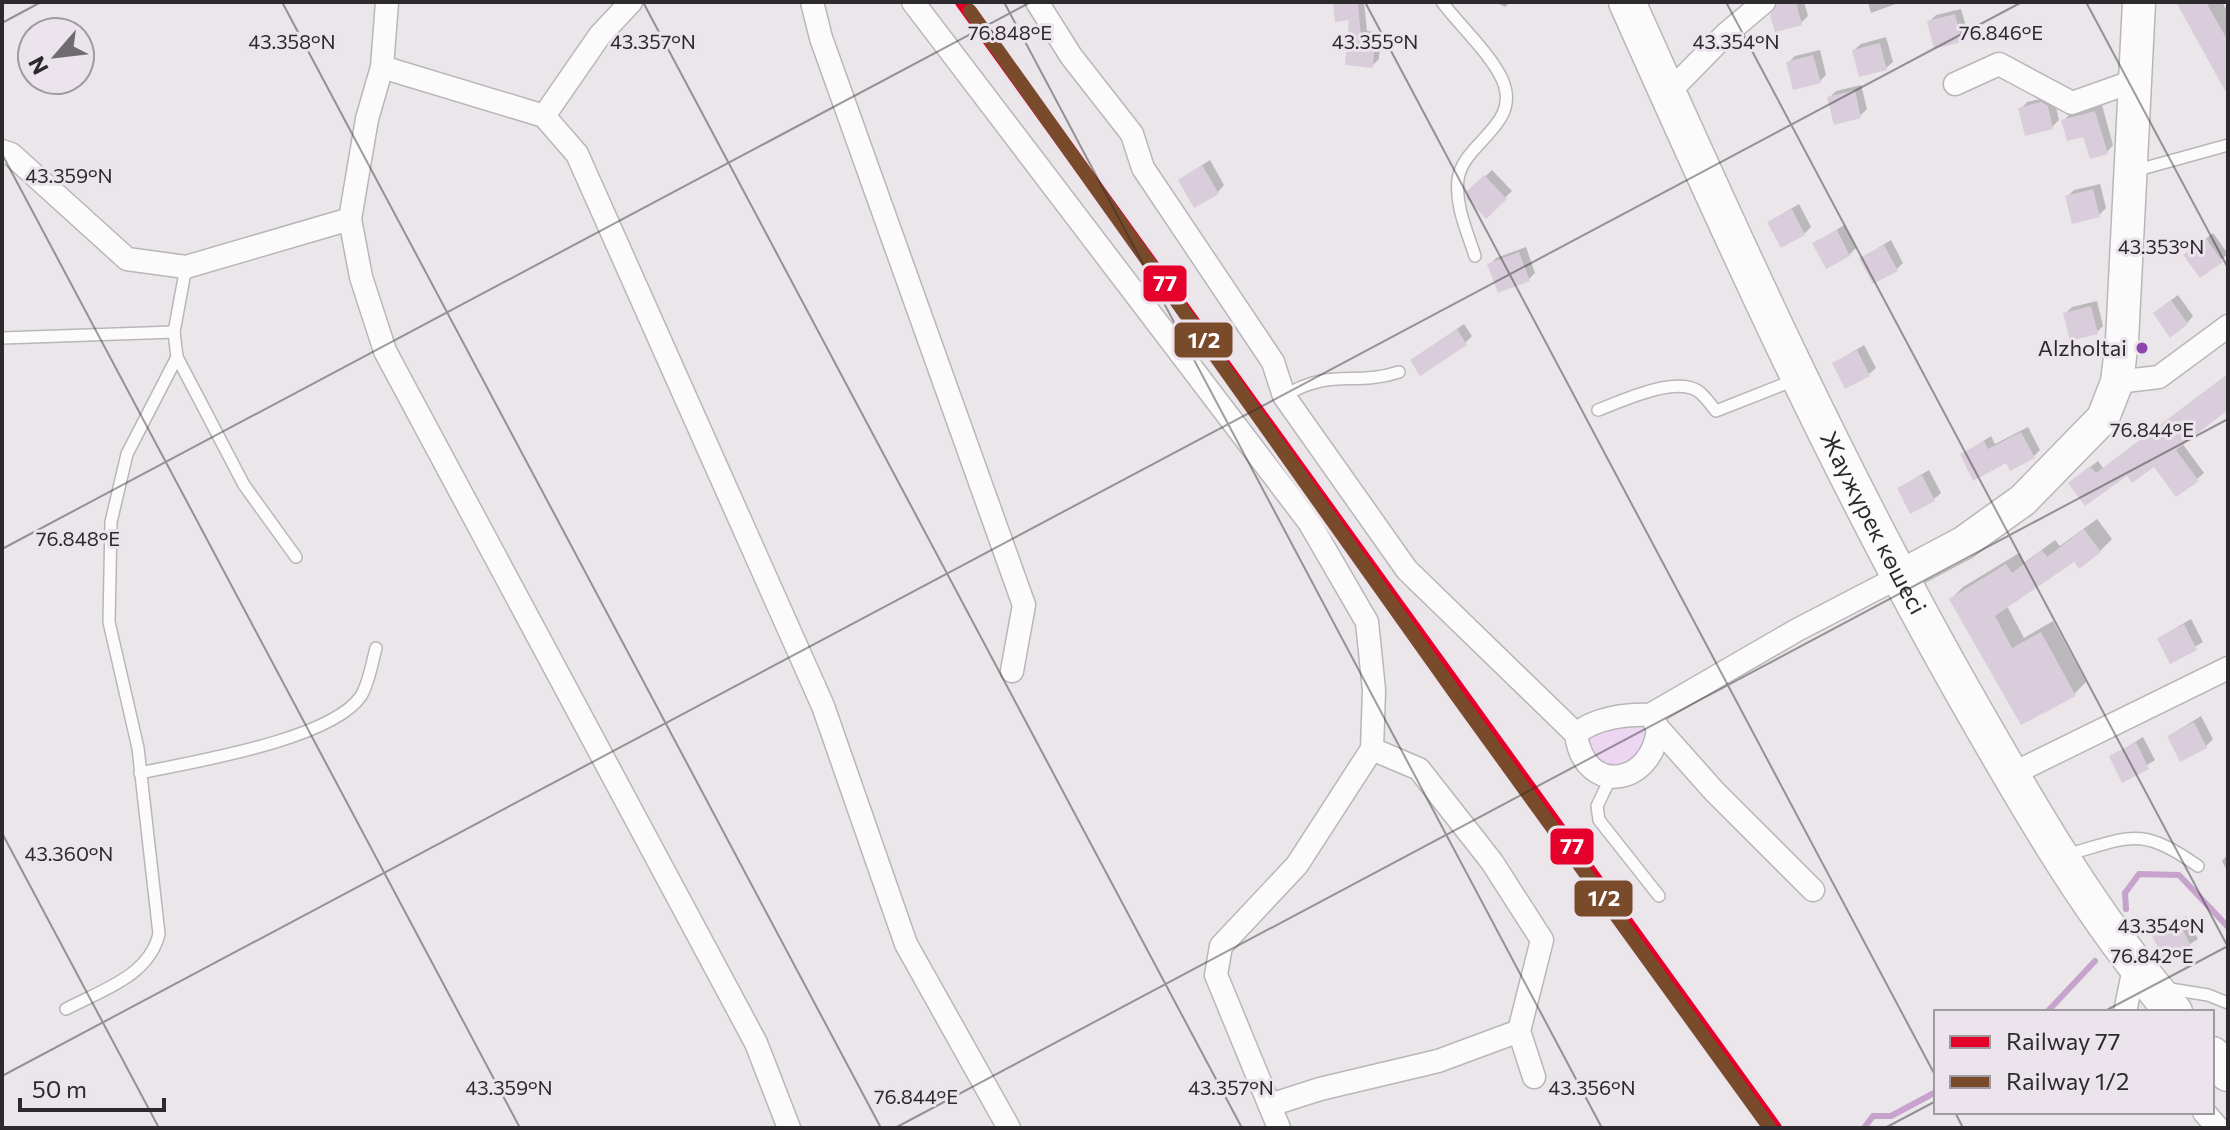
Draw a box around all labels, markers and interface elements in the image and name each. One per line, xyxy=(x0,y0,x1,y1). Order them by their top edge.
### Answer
north arrow xyxy=(16,16,96,96)
text: 76.848°E xyxy=(968,20,1052,44)
text: 76.846°E xyxy=(1959,20,2043,44)
text: 43.358°N xyxy=(248,29,336,53)
text: 43.357°N xyxy=(610,29,696,53)
text: 43.355°N xyxy=(1332,29,1418,53)
text: 43.354°N xyxy=(1692,29,1780,53)
text: N xyxy=(22,52,54,79)
text: 43.359°N xyxy=(25,163,113,187)
text: 43.353°N xyxy=(2118,234,2204,258)
line badge: 77 xyxy=(1142,264,1188,303)
text: 77 xyxy=(1153,269,1177,296)
line badge: 1/2 xyxy=(1173,321,1234,359)
text: 1/2 xyxy=(1188,326,1220,353)
place label: Alzholtai xyxy=(2038,334,2127,361)
marker: Alzholtai xyxy=(2134,340,2150,356)
text: 76.844°E xyxy=(2110,417,2194,441)
street label: Жаужүрек көшесі xyxy=(1815,426,1933,619)
text: 76.848°E xyxy=(36,526,120,550)
line badge: 77 xyxy=(1549,827,1595,866)
text: 77 xyxy=(1560,832,1584,859)
text: 43.360°N xyxy=(25,841,113,865)
line badge: 1/2 xyxy=(1573,879,1634,918)
text: 1/2 xyxy=(1588,884,1620,911)
text: 43.354°N xyxy=(2117,913,2205,937)
text: 76.842°E xyxy=(2110,943,2194,967)
legend xyxy=(1934,1010,2214,1114)
text: Railway 77 xyxy=(2006,1026,2120,1055)
scale bar xyxy=(20,1062,164,1112)
text: Railway 1/2 xyxy=(2006,1066,2129,1095)
text: 50 m xyxy=(32,1074,87,1103)
text: 43.359°N xyxy=(465,1075,553,1099)
text: 43.357°N xyxy=(1188,1075,1274,1099)
text: 43.356°N xyxy=(1548,1075,1636,1099)
text: 76.844°E xyxy=(874,1084,958,1108)

